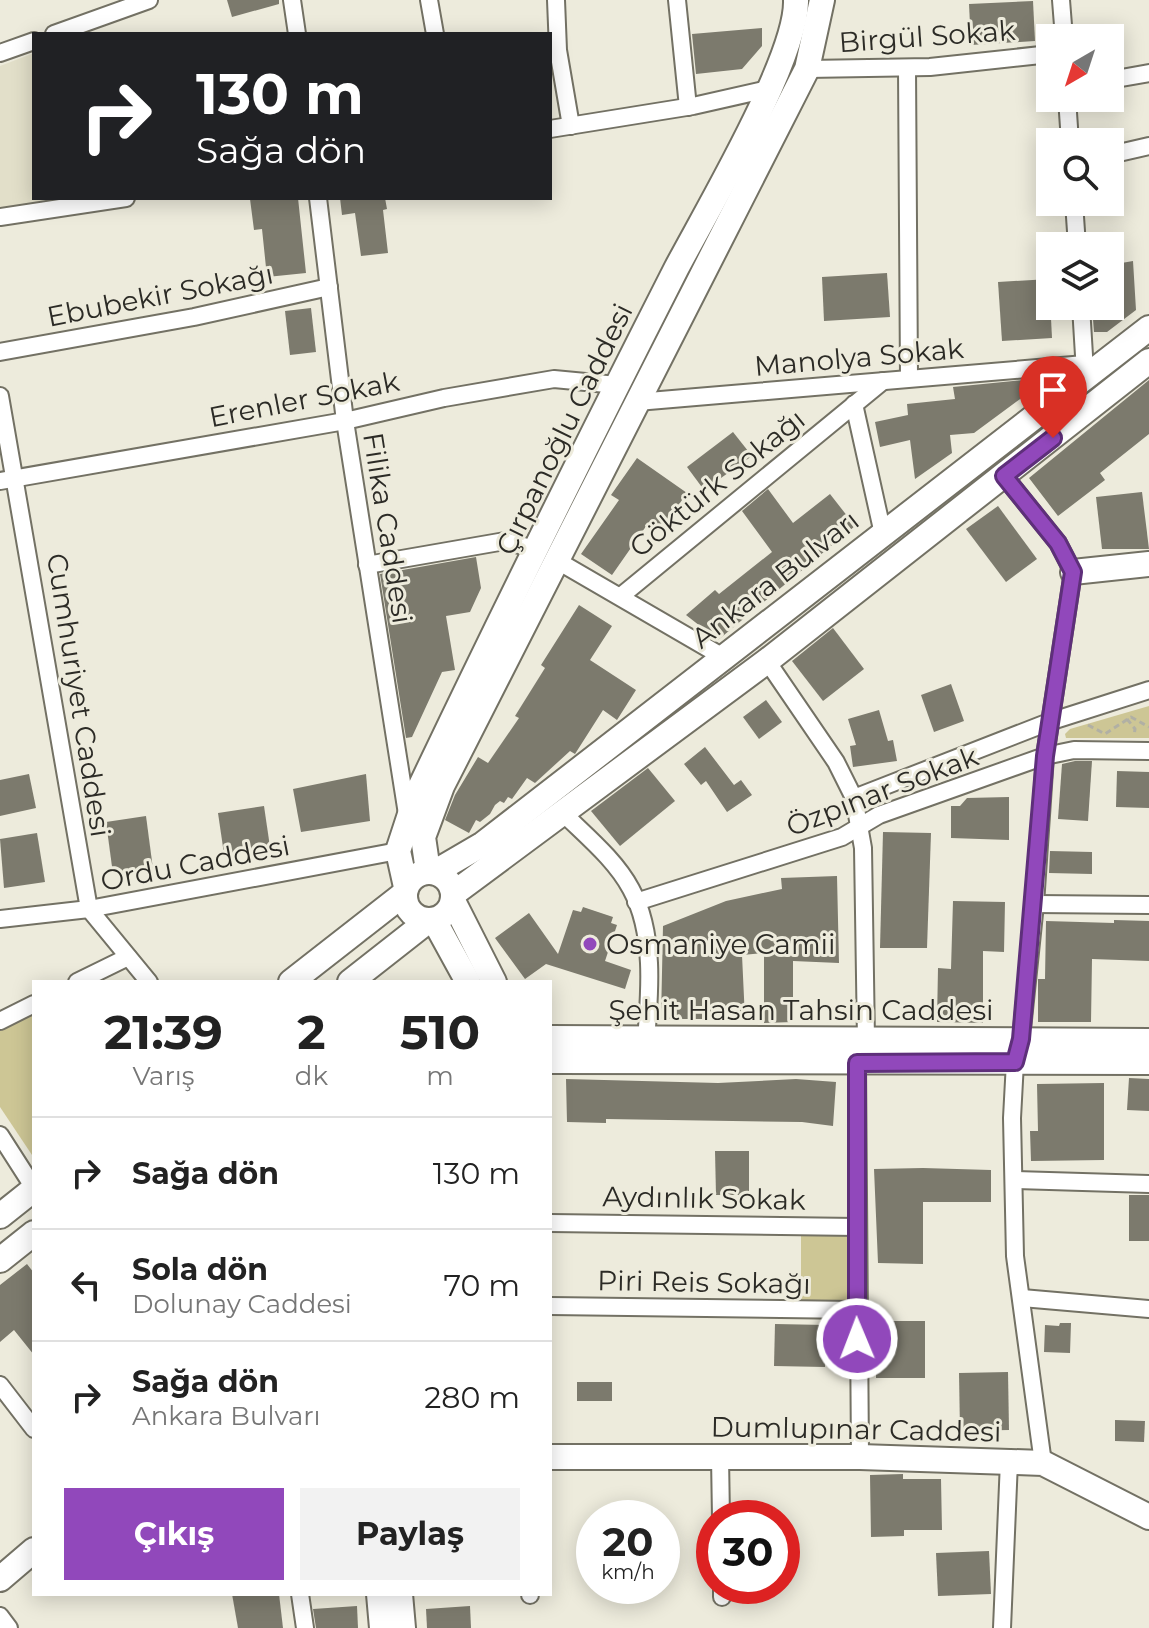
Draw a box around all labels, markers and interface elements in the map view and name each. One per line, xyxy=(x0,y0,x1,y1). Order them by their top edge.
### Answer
street label: Birgül Sokak xyxy=(838,13,1017,59)
north arrow xyxy=(1036,24,1124,112)
map controls xyxy=(1036,24,1124,320)
text: 130 m xyxy=(196,60,364,128)
icon: right xyxy=(64,64,168,168)
text: Sağa dön xyxy=(196,128,366,172)
button: search xyxy=(1036,128,1124,216)
button: layers xyxy=(1036,232,1124,320)
street label: Ebubekir Sokağı xyxy=(44,256,276,334)
street label: Çırpanoğlu Caddesi xyxy=(488,298,640,560)
street label: Manolya Sokak xyxy=(753,331,965,383)
pin xyxy=(1019,356,1087,438)
street label: Erenler Sokak xyxy=(206,364,402,434)
icon: arrive xyxy=(1031,368,1075,412)
street label: Göktürk Sokağı xyxy=(622,402,812,564)
street label: Filika Caddesi xyxy=(356,430,420,626)
street label: Ankara Bulvarı xyxy=(685,503,865,655)
street label: Cumhuriyet Caddesi xyxy=(40,551,118,839)
street label: Özpınar Sokak xyxy=(781,739,983,843)
street label: Ordu Caddesi xyxy=(98,828,292,898)
place label: Osmaniye Camii xyxy=(606,927,836,961)
marker: Osmaniye Camii xyxy=(581,935,599,953)
street label: Şehit Hasan Tahsin Caddesi xyxy=(608,993,994,1027)
text: 21:39 xyxy=(104,1003,223,1061)
text: 2 xyxy=(297,1003,326,1061)
text: 510 xyxy=(400,1003,480,1061)
text: Varış xyxy=(132,1060,194,1092)
text: dk xyxy=(295,1060,328,1092)
text: m xyxy=(426,1060,454,1092)
icon: right xyxy=(64,1151,108,1195)
text: Sağa dön xyxy=(132,1155,279,1192)
text: 130 m xyxy=(433,1155,520,1192)
street label: Aydınlık Sokak xyxy=(602,1179,806,1217)
text: Sola dön xyxy=(132,1251,268,1288)
icon: left xyxy=(64,1263,108,1307)
street label: Piri Reis Sokağı xyxy=(597,1263,811,1301)
text: 70 m xyxy=(443,1267,520,1304)
text: Dolunay Caddesi xyxy=(132,1288,352,1320)
position arrow xyxy=(815,1297,899,1381)
text: Sağa dön xyxy=(132,1363,279,1400)
icon: right xyxy=(64,1375,108,1419)
text: 280 m xyxy=(424,1379,520,1416)
text: Ankara Bulvarı xyxy=(132,1400,321,1432)
street label: Dumlupınar Caddesi xyxy=(710,1409,1002,1449)
button: Çıkış xyxy=(64,1488,284,1580)
button: Paylaş xyxy=(300,1488,520,1580)
speed limit sign: 30 xyxy=(696,1500,800,1604)
text: 20 xyxy=(603,1517,653,1566)
text: km/h xyxy=(601,1560,655,1584)

